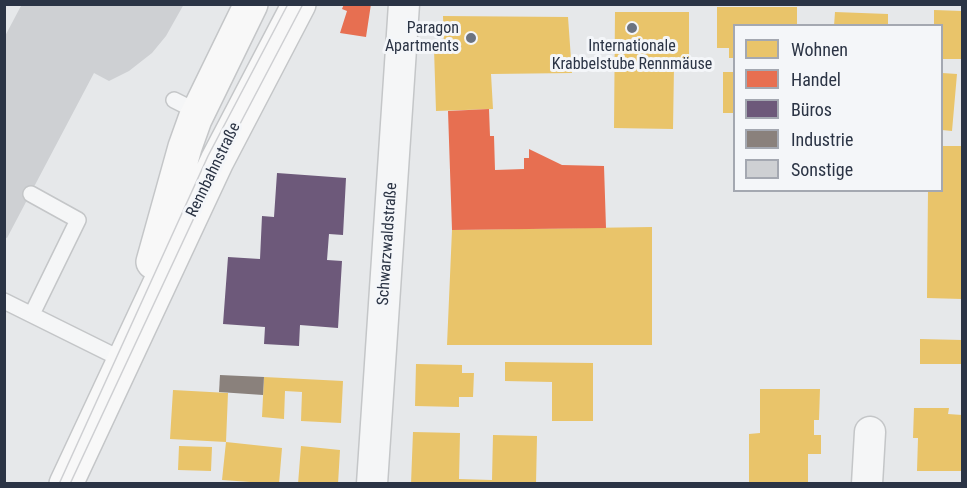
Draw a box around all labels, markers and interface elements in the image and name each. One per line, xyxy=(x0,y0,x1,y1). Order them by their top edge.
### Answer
place label: Paragon Apartments xyxy=(385,19,459,57)
marker: Internationale Krabbelstube Rennmäuse xyxy=(625,21,639,35)
legend xyxy=(733,24,943,192)
marker: Paragon Apartments xyxy=(464,31,478,45)
place label: Internationale Krabbelstube Rennmäuse xyxy=(552,37,712,75)
text: Wohnen xyxy=(791,39,848,60)
text: Handel xyxy=(791,69,841,90)
text: Büros xyxy=(791,99,832,120)
street label: Rennbahnstraße xyxy=(183,120,245,220)
text: Industrie xyxy=(791,129,853,150)
text: Sonstige xyxy=(791,159,853,180)
street label: Schwarzwaldstraße xyxy=(374,182,402,306)

